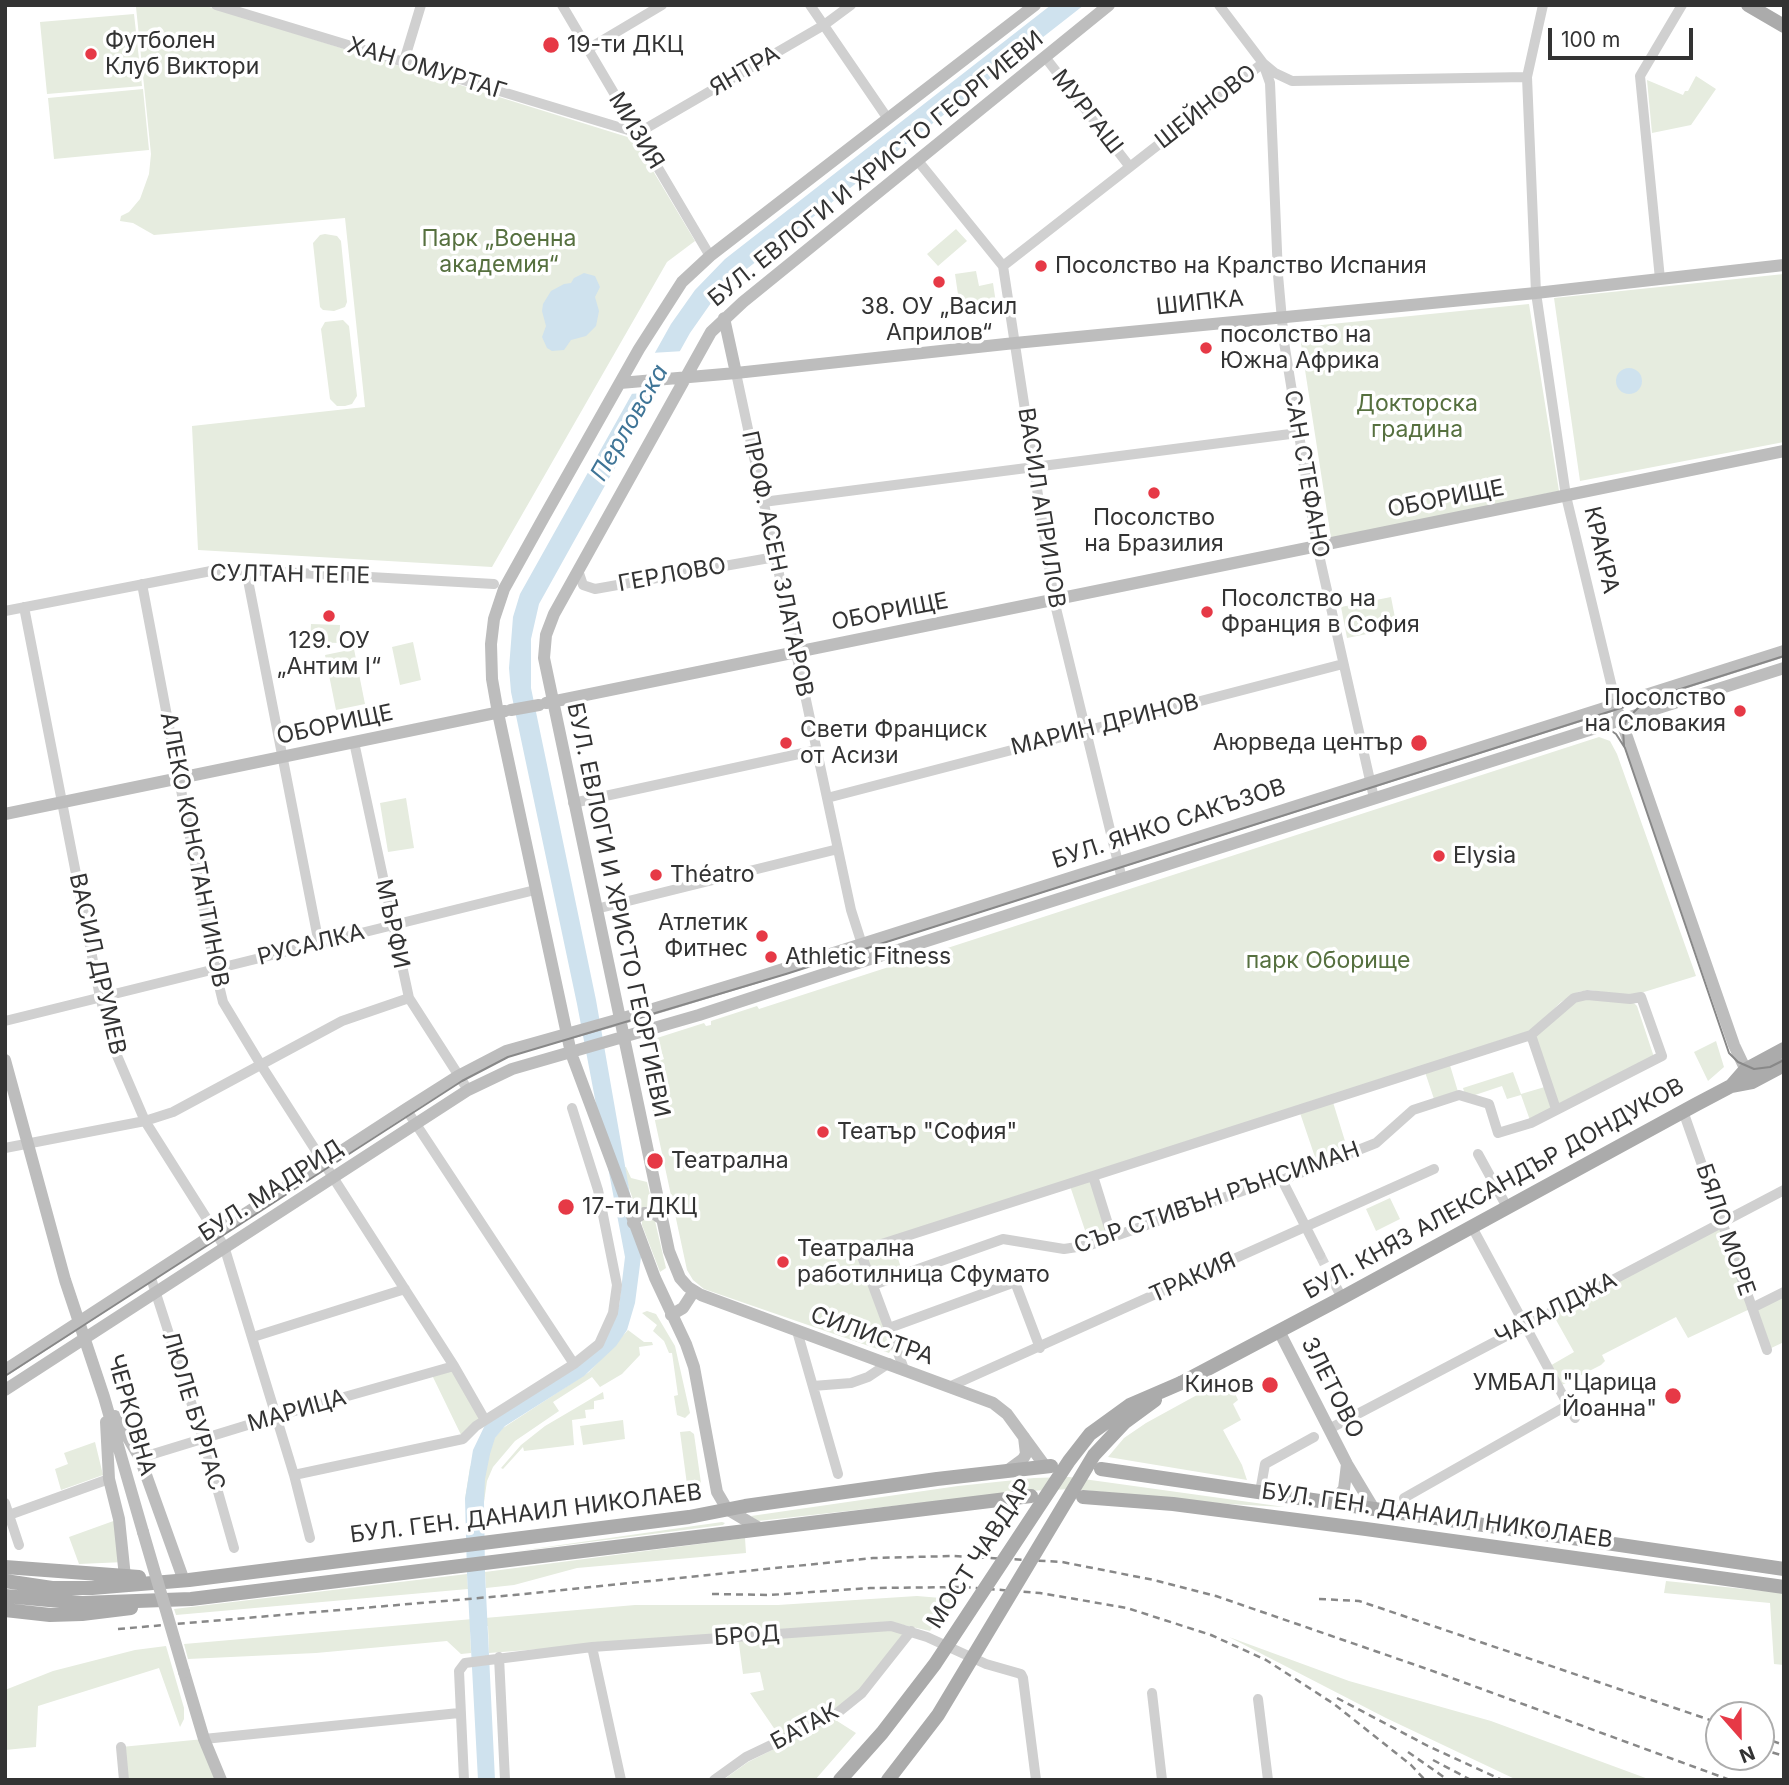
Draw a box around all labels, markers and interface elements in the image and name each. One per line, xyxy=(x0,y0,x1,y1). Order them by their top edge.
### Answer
scale bar xyxy=(1551,14,1696,58)
street label: БУЛ. ЕВЛОГИ И ХРИСТО ГЕОРГИЕВИ xyxy=(703,25,1049,313)
place label: Футболен Клуб Виктори xyxy=(105,27,259,81)
text: 100 m xyxy=(1561,27,1620,52)
place label: 19-ти ДКЦ xyxy=(567,31,683,59)
street label: ХАН ОМУРТАГ xyxy=(344,32,510,106)
marker: 19-ти ДКЦ xyxy=(541,35,561,55)
street label: ЯНТРА xyxy=(705,40,785,102)
marker: Футболен Клуб Виктори xyxy=(83,46,99,62)
street label: ШЕЙНОВО xyxy=(1150,59,1262,155)
street label: МУРГАШ xyxy=(1046,64,1128,160)
street label: МИЗИЯ xyxy=(602,88,670,174)
park label: Парк „Военна академия“ xyxy=(421,225,577,279)
place label: Посолство на Кралство Испания xyxy=(1055,252,1427,280)
marker: Посолство на Кралство Испания xyxy=(1033,258,1049,274)
marker: 38. ОУ „Васил Априлов“ xyxy=(931,274,947,290)
street label: ШИПКА xyxy=(1155,285,1245,321)
place label: 38. ОУ „Васил Априлов“ xyxy=(861,293,1017,347)
place label: посолство на Южна Африка xyxy=(1220,321,1380,375)
marker: посолство на Южна Африка xyxy=(1198,340,1214,356)
water label: Перловска xyxy=(585,360,675,486)
street label: САН СТЕФАНО xyxy=(1278,388,1334,560)
park label: Докторска градина xyxy=(1356,390,1478,444)
street label: ВАСИЛ АПРИЛОВ xyxy=(1012,406,1070,610)
street label: ПРОФ. АСЕН ЗЛАТАРОВ xyxy=(735,429,819,699)
street label: ОБОРИЩЕ xyxy=(1385,474,1507,524)
marker: Посолство на Бразилия xyxy=(1146,485,1162,501)
place label: Посолство на Бразилия xyxy=(1084,504,1224,558)
street label: КРАКРА xyxy=(1578,504,1624,596)
street label: ГЕРЛОВО xyxy=(616,552,728,598)
street label: СУЛТАН ТЕПЕ xyxy=(210,560,370,590)
place label: Посолство на Франция в София xyxy=(1221,585,1420,639)
street label: ОБОРИЩЕ xyxy=(829,587,951,637)
marker: Посолство на Франция в София xyxy=(1199,604,1215,620)
marker: 129. ОУ „Антим I“ xyxy=(321,608,337,624)
place label: 129. ОУ „Антим I“ xyxy=(277,627,381,681)
place label: Посолство на Словакия xyxy=(1584,684,1726,738)
street label: МАРИН ДРИНОВ xyxy=(1008,688,1202,762)
street label: ОБОРИЩЕ xyxy=(274,699,396,751)
street label: БУЛ. ЕВЛОГИ И ХРИСТО ГЕОРГИЕВИ xyxy=(561,700,675,1120)
marker: Посолство на Словакия xyxy=(1732,703,1748,719)
street label: АЛЕКО КОНСТАНТИНОВ xyxy=(154,710,234,990)
place label: Свети Франциск от Асизи xyxy=(800,716,987,770)
place label: Аюрведа център xyxy=(1213,729,1403,757)
marker: Аюрведа център xyxy=(1409,733,1429,753)
marker: Свети Франциск от Асизи xyxy=(778,735,794,751)
street label: БУЛ. ЯНКО САКЪЗОВ xyxy=(1049,773,1289,875)
place label: Elysia xyxy=(1453,842,1516,870)
marker: Elysia xyxy=(1431,848,1447,864)
place label: Théatro xyxy=(670,861,755,889)
marker: Théatro xyxy=(648,867,664,883)
street label: ВАСИЛ ДРУМЕВ xyxy=(63,870,131,1058)
street label: МЪРФИ xyxy=(369,877,415,971)
place label: Атлетик Фитнес xyxy=(658,909,748,963)
street label: РУСАЛКА xyxy=(255,918,367,972)
marker: Атлетик Фитнес xyxy=(754,928,770,944)
place label: Athletic Fitness xyxy=(785,943,951,971)
park label: парк Оборище xyxy=(1246,947,1410,975)
marker: Athletic Fitness xyxy=(763,949,779,965)
street label: БУЛ. КНЯЗ АЛЕКСАНДЪР ДОНДУКОВ xyxy=(1299,1073,1689,1305)
place label: Театър "София" xyxy=(837,1118,1017,1146)
marker: Театър "София" xyxy=(815,1124,831,1140)
street label: БУЛ. МАДРИД xyxy=(194,1134,348,1248)
street label: СЪР СТИВЪН РЪНСИМАН xyxy=(1071,1136,1363,1260)
place label: Театрална xyxy=(671,1147,789,1175)
marker: Театрална xyxy=(645,1151,665,1171)
street label: БЯЛО МОРЕ xyxy=(1690,1160,1760,1300)
place label: 17-ти ДКЦ xyxy=(582,1193,697,1221)
marker: 17-ти ДКЦ xyxy=(556,1197,576,1217)
place label: Театрална работилница Сфумато xyxy=(797,1235,1050,1289)
street label: ТРАКИЯ xyxy=(1146,1247,1240,1309)
marker: Театрална работилница Сфумато xyxy=(775,1254,791,1270)
street label: ЧАТАЛДЖА xyxy=(1491,1267,1621,1351)
street label: СИЛИСТРА xyxy=(807,1301,937,1371)
street label: ЛЮЛЕ БУРГАС xyxy=(156,1328,230,1494)
street label: ЗЛЕТОВО xyxy=(1295,1333,1369,1443)
street label: ЧЕРКОВНА xyxy=(101,1351,161,1479)
place label: УМБАЛ "Царица Йоанна" xyxy=(1473,1369,1657,1423)
place label: Кинов xyxy=(1185,1371,1254,1399)
marker: Кинов xyxy=(1260,1375,1280,1395)
street label: МАРИЦА xyxy=(245,1384,349,1438)
marker: УМБАЛ "Царица Йоанна" xyxy=(1663,1386,1683,1406)
street label: МОСТ ЧАВДАР xyxy=(921,1474,1039,1634)
street label: БУЛ. ГЕН. ДАНАИЛ НИКОЛАЕВ xyxy=(1260,1478,1614,1554)
street label: БУЛ. ГЕН. ДАНАИЛ НИКОЛАЕВ xyxy=(349,1479,703,1549)
street label: БРОД xyxy=(713,1620,781,1652)
street label: БАТАК xyxy=(766,1698,844,1756)
north arrow xyxy=(1705,1701,1775,1771)
text: N xyxy=(1736,1741,1758,1768)

